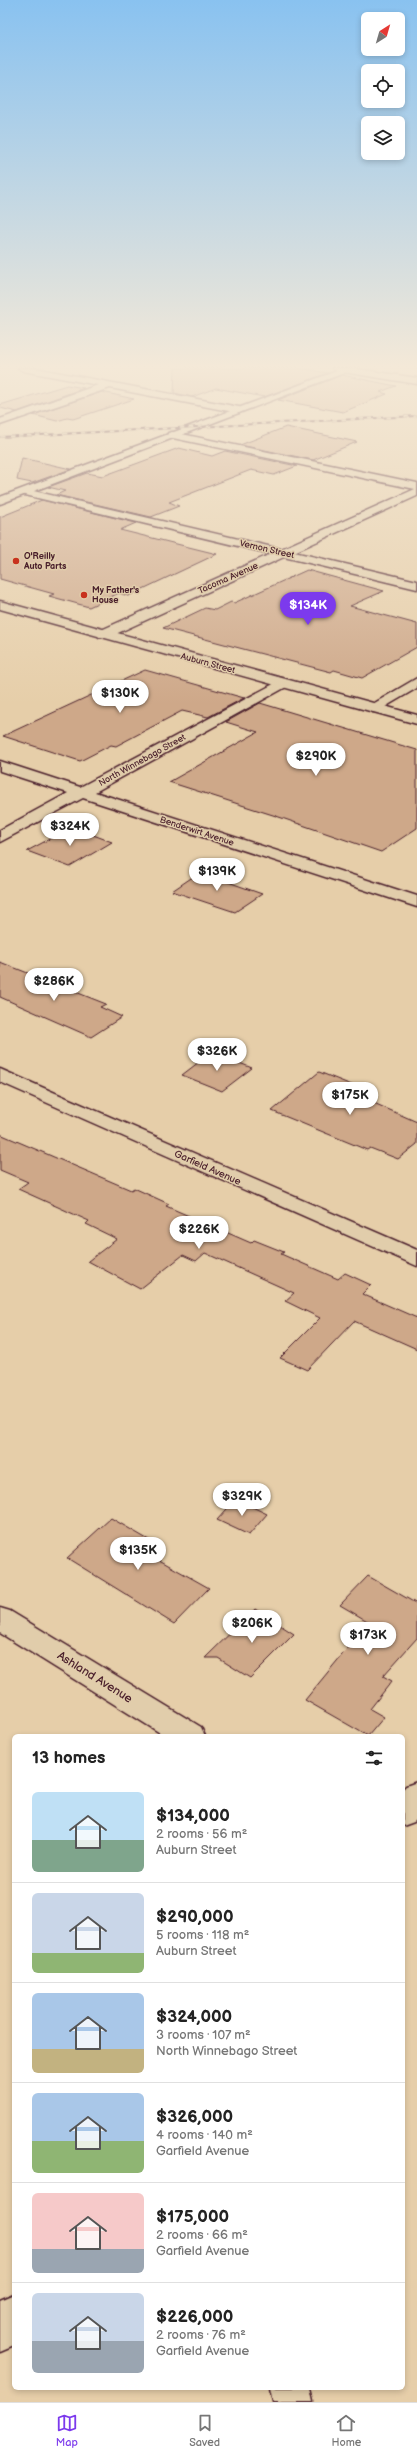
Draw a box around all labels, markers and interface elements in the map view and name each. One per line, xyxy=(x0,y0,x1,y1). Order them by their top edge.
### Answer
north arrow xyxy=(361,12,405,56)
map controls xyxy=(361,12,405,160)
button: locate xyxy=(361,64,405,108)
button: layers xyxy=(361,116,405,160)
street label: Vernon Street xyxy=(239,538,295,561)
place label: O'Reilly Auto Parts xyxy=(23,551,67,572)
marker: O'Reilly Auto Parts xyxy=(11,556,21,566)
street label: Tacoma Avenue xyxy=(196,560,261,597)
place label: My Father's House xyxy=(92,585,140,606)
marker: My Father's House xyxy=(79,590,89,600)
pin: $134K xyxy=(280,592,336,626)
text: $134K xyxy=(289,597,327,613)
street label: Auburn Street xyxy=(180,651,236,676)
pin: $130K xyxy=(92,680,148,714)
text: $130K xyxy=(101,685,139,701)
street label: North Winnebago Street xyxy=(97,732,188,789)
pin: $290K xyxy=(288,743,344,777)
text: $290K xyxy=(296,748,336,764)
pin: $324K xyxy=(42,813,98,847)
street label: Benderwirt Avenue xyxy=(158,814,236,849)
text: $324K xyxy=(50,818,90,834)
pin: $139K xyxy=(189,858,245,892)
text: $139K xyxy=(198,863,236,879)
pin: $286K xyxy=(26,968,82,1002)
text: $286K xyxy=(34,973,74,989)
pin: $326K xyxy=(189,1038,245,1072)
text: $326K xyxy=(197,1043,237,1059)
pin: $175K xyxy=(322,1082,378,1116)
text: $175K xyxy=(331,1087,369,1103)
street label: Garfield Avenue xyxy=(172,1148,243,1188)
pin: $226K xyxy=(171,1216,227,1250)
text: $226K xyxy=(179,1221,219,1237)
pin: $329K xyxy=(214,1483,270,1517)
text: $329K xyxy=(222,1488,262,1504)
pin: $135K xyxy=(110,1537,166,1571)
text: $135K xyxy=(119,1542,157,1558)
pin: $206K xyxy=(224,1610,280,1644)
text: $206K xyxy=(232,1615,272,1631)
pin: $173K xyxy=(340,1622,396,1656)
text: $173K xyxy=(349,1627,387,1643)
street label: Ashland Avenue xyxy=(54,1648,135,1707)
icon: filters xyxy=(363,1747,385,1769)
text: 13 homes xyxy=(32,1748,105,1768)
text: $134,000 xyxy=(156,1806,230,1826)
icon: home xyxy=(64,1808,112,1856)
text: 2 rooms · 56 m² xyxy=(156,1826,247,1842)
text: Auburn Street xyxy=(156,1842,236,1858)
text: $290,000 xyxy=(156,1907,234,1927)
icon: home xyxy=(64,1909,112,1957)
text: 5 rooms · 118 m² xyxy=(156,1927,249,1943)
text: Auburn Street xyxy=(156,1943,236,1959)
text: $324,000 xyxy=(156,2007,232,2027)
icon: home xyxy=(64,2009,112,2057)
text: 3 rooms · 107 m² xyxy=(156,2027,251,2043)
text: North Winnebago Street xyxy=(156,2043,297,2059)
text: $326,000 xyxy=(156,2107,233,2127)
icon: home xyxy=(64,2109,112,2157)
text: 4 rooms · 140 m² xyxy=(156,2127,253,2143)
text: Garfield Avenue xyxy=(156,2143,249,2159)
text: $175,000 xyxy=(156,2207,229,2227)
icon: home xyxy=(64,2209,112,2257)
text: 2 rooms · 66 m² xyxy=(156,2227,248,2243)
text: Garfield Avenue xyxy=(156,2243,249,2259)
text: $226,000 xyxy=(156,2307,233,2327)
icon: home xyxy=(64,2309,112,2357)
text: 2 rooms · 76 m² xyxy=(156,2327,246,2343)
text: Garfield Avenue xyxy=(156,2343,249,2359)
tab: Map xyxy=(56,2412,78,2449)
tab: Saved xyxy=(189,2412,220,2449)
tab: Home xyxy=(331,2412,361,2449)

